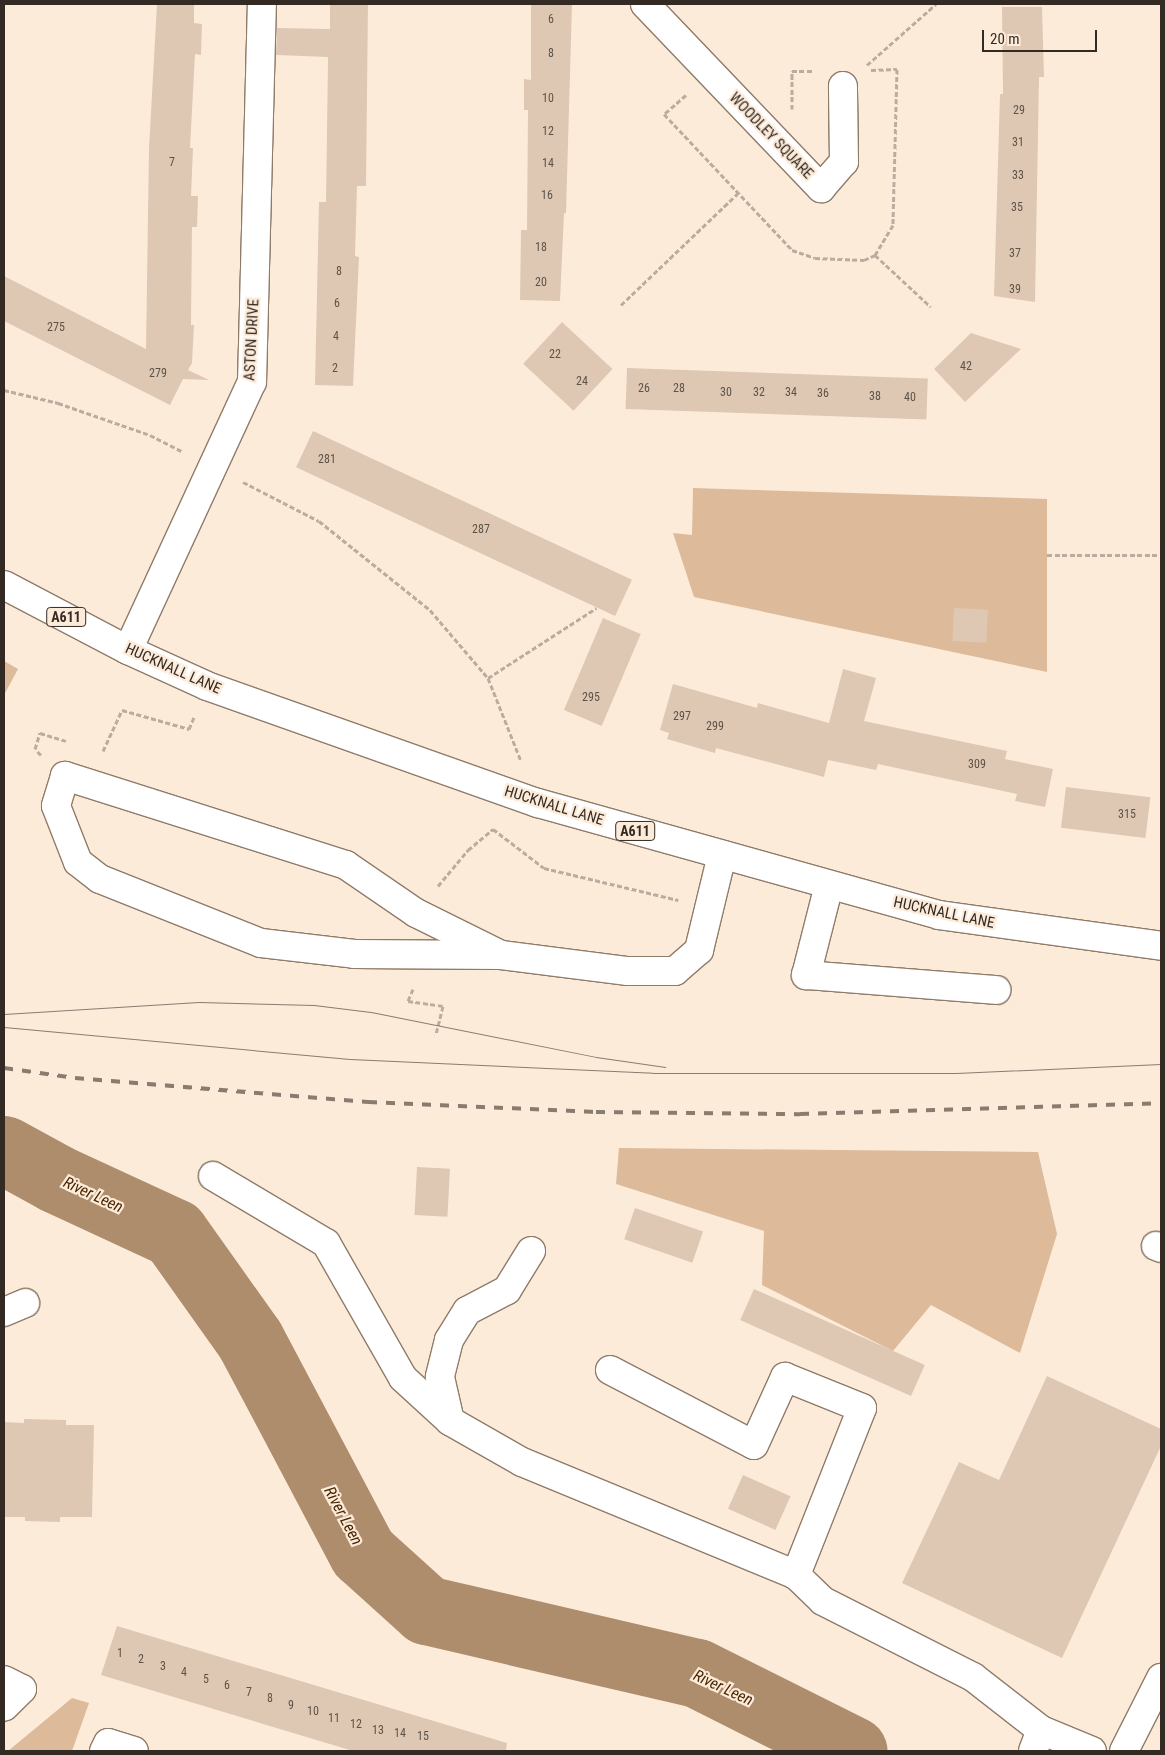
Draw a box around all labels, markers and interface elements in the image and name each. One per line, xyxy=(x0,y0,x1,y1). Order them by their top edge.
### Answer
house number: 6 xyxy=(548,13,554,27)
scale bar xyxy=(985,20,1100,52)
text: 20 m xyxy=(990,30,1020,48)
house number: 8 xyxy=(548,47,554,61)
street label: WOODLEY SQUARE xyxy=(725,89,817,183)
house number: 10 xyxy=(542,92,554,106)
house number: 29 xyxy=(1013,104,1025,118)
house number: 12 xyxy=(542,125,554,139)
house number: 31 xyxy=(1012,136,1024,150)
house number: 7 xyxy=(169,156,175,170)
house number: 14 xyxy=(542,157,554,171)
house number: 33 xyxy=(1012,169,1024,183)
house number: 16 xyxy=(541,189,553,203)
house number: 35 xyxy=(1011,201,1023,215)
house number: 18 xyxy=(535,241,547,255)
house number: 37 xyxy=(1009,247,1021,261)
house number: 8 xyxy=(336,265,342,279)
house number: 20 xyxy=(535,276,547,290)
house number: 39 xyxy=(1009,283,1021,297)
house number: 6 xyxy=(334,297,340,311)
street label: ASTON DRIVE xyxy=(241,299,263,381)
house number: 275 xyxy=(47,321,65,335)
house number: 4 xyxy=(333,330,339,344)
house number: 22 xyxy=(549,348,561,362)
house number: 42 xyxy=(960,360,972,374)
house number: 2 xyxy=(332,362,338,376)
house number: 279 xyxy=(149,367,167,381)
house number: 24 xyxy=(576,375,588,389)
house number: 26 xyxy=(638,382,650,396)
house number: 28 xyxy=(673,382,685,396)
house number: 30 xyxy=(720,386,732,400)
house number: 32 xyxy=(753,386,765,400)
house number: 34 xyxy=(785,386,797,400)
house number: 36 xyxy=(817,387,829,401)
house number: 38 xyxy=(869,390,881,404)
house number: 40 xyxy=(904,391,916,405)
house number: 281 xyxy=(318,453,336,467)
house number: 287 xyxy=(472,523,490,537)
road number: A611 xyxy=(46,606,86,628)
street label: HUCKNALL LANE xyxy=(122,640,224,698)
house number: 295 xyxy=(582,691,600,705)
house number: 297 xyxy=(673,710,691,724)
house number: 299 xyxy=(706,720,724,734)
house number: 309 xyxy=(968,758,986,772)
street label: HUCKNALL LANE xyxy=(502,782,606,830)
house number: 315 xyxy=(1118,808,1136,822)
road number: A611 xyxy=(615,819,655,842)
street label: HUCKNALL LANE xyxy=(892,894,996,932)
water label: River Leen xyxy=(60,1173,126,1217)
water label: River Leen xyxy=(320,1483,366,1549)
house number: 1 xyxy=(117,1647,123,1661)
house number: 2 xyxy=(138,1653,144,1667)
house number: 3 xyxy=(160,1660,166,1674)
house number: 4 xyxy=(181,1666,187,1680)
water label: River Leen xyxy=(690,1666,756,1710)
house number: 5 xyxy=(203,1673,209,1687)
house number: 6 xyxy=(224,1679,230,1693)
house number: 7 xyxy=(246,1686,252,1700)
house number: 8 xyxy=(267,1692,273,1706)
house number: 9 xyxy=(288,1699,294,1713)
house number: 10 xyxy=(307,1705,319,1719)
house number: 11 xyxy=(328,1712,340,1726)
house number: 12 xyxy=(350,1718,362,1732)
house number: 13 xyxy=(372,1724,384,1738)
house number: 14 xyxy=(394,1727,406,1741)
house number: 15 xyxy=(417,1730,429,1744)

